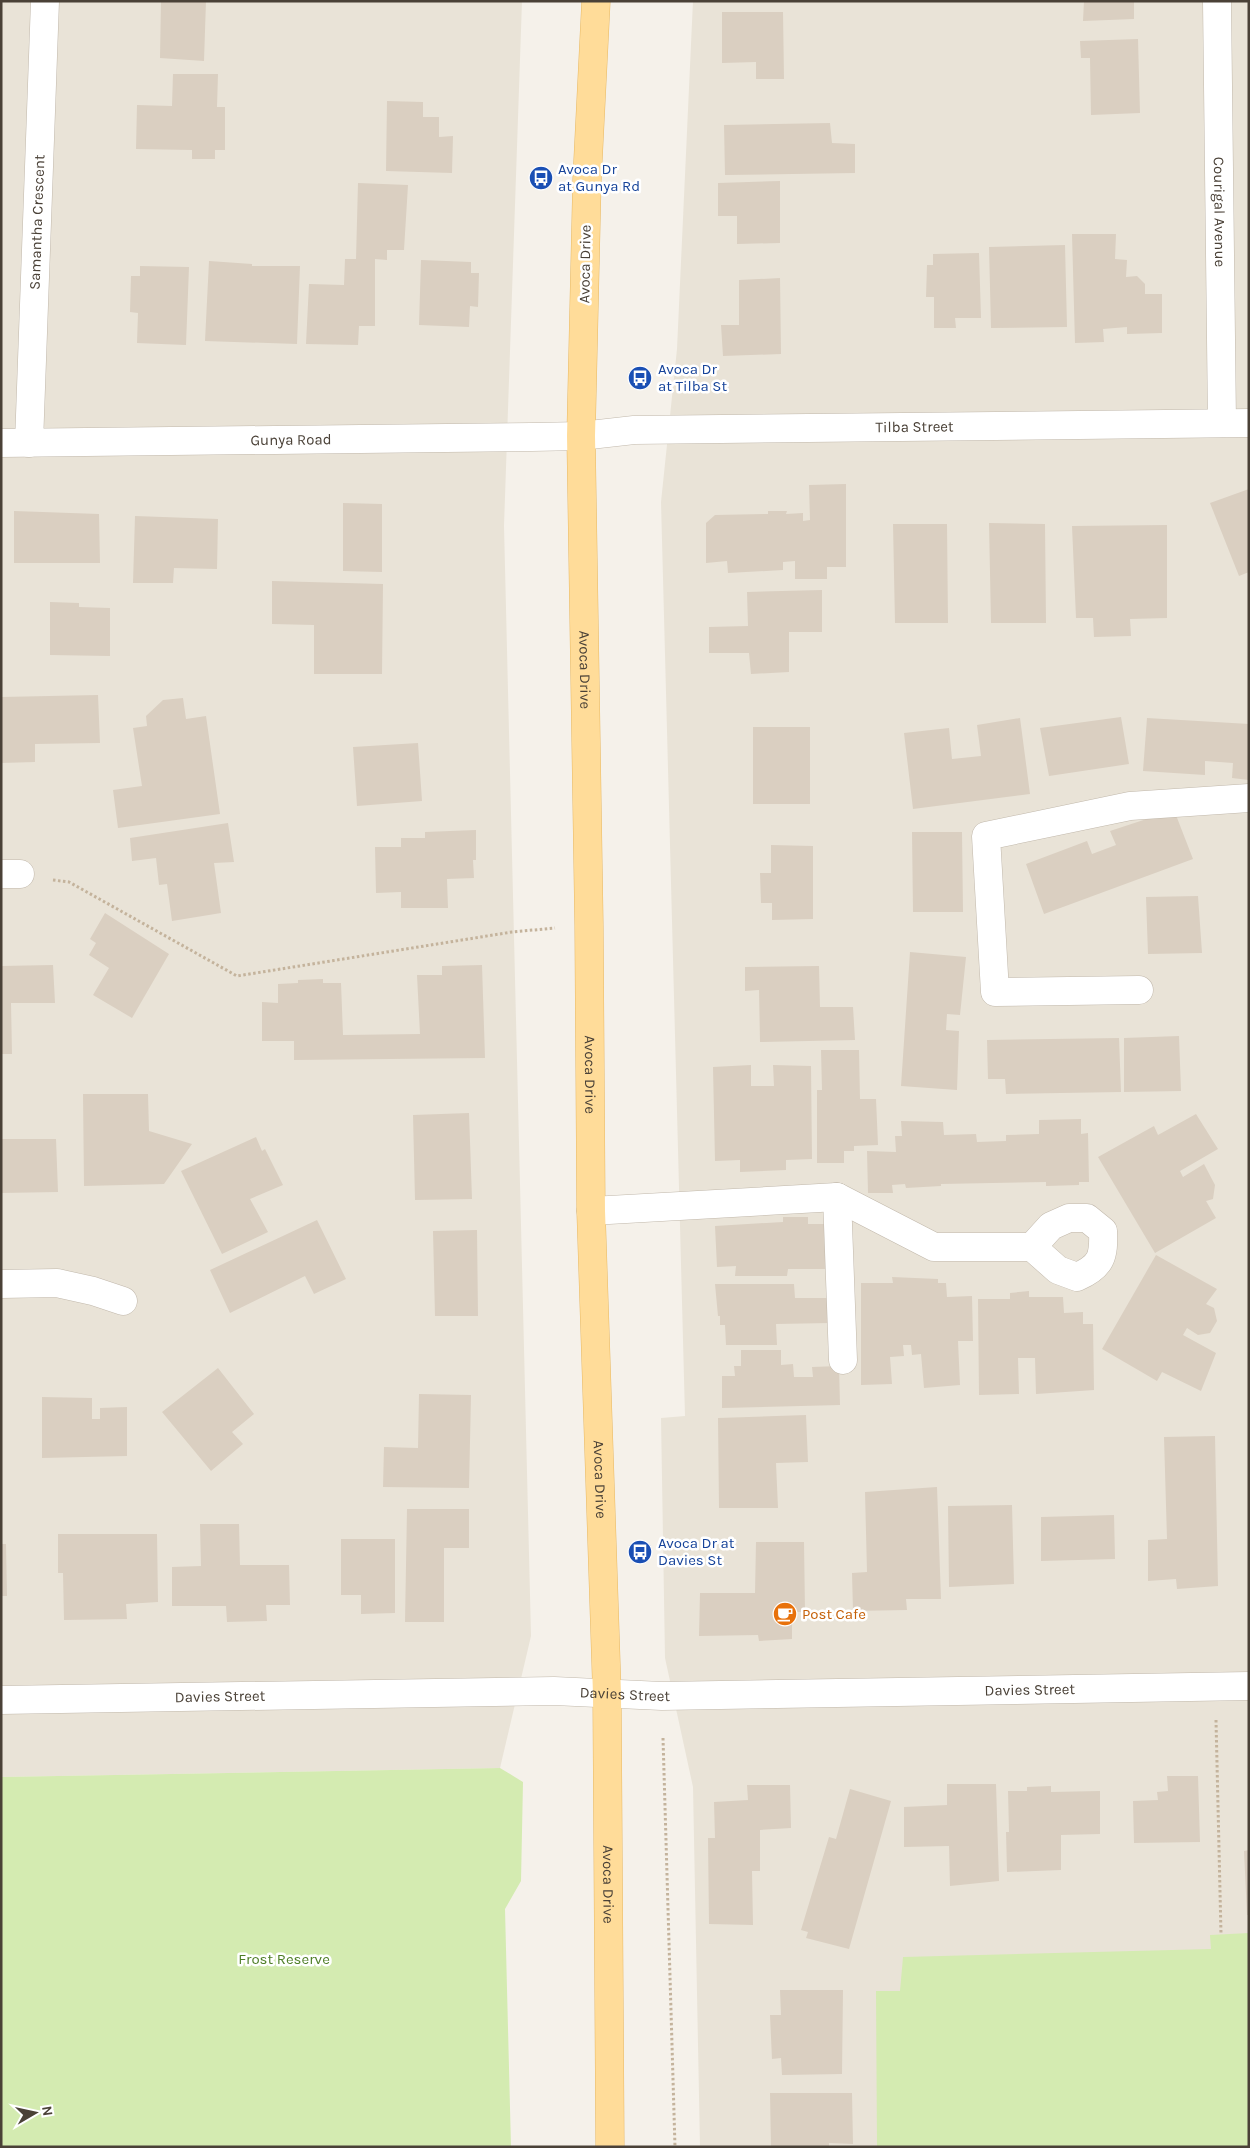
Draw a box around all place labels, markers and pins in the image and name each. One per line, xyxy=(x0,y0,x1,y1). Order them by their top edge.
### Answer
place label: Avoca Dr at Gunya Rd xyxy=(558,160,640,195)
bus stop icon: Avoca Dr at Gunya Rd xyxy=(528,165,554,191)
place label: Avoca Dr at Tilba St xyxy=(658,360,727,395)
bus stop icon: Avoca Dr at Tilba St xyxy=(627,365,653,391)
place label: Avoca Dr at Davies St xyxy=(658,1534,735,1569)
bus stop icon: Avoca Dr at Davies St xyxy=(627,1539,653,1565)
cafe icon: Post Cafe xyxy=(772,1601,798,1627)
place label: Post Cafe xyxy=(802,1605,866,1623)

